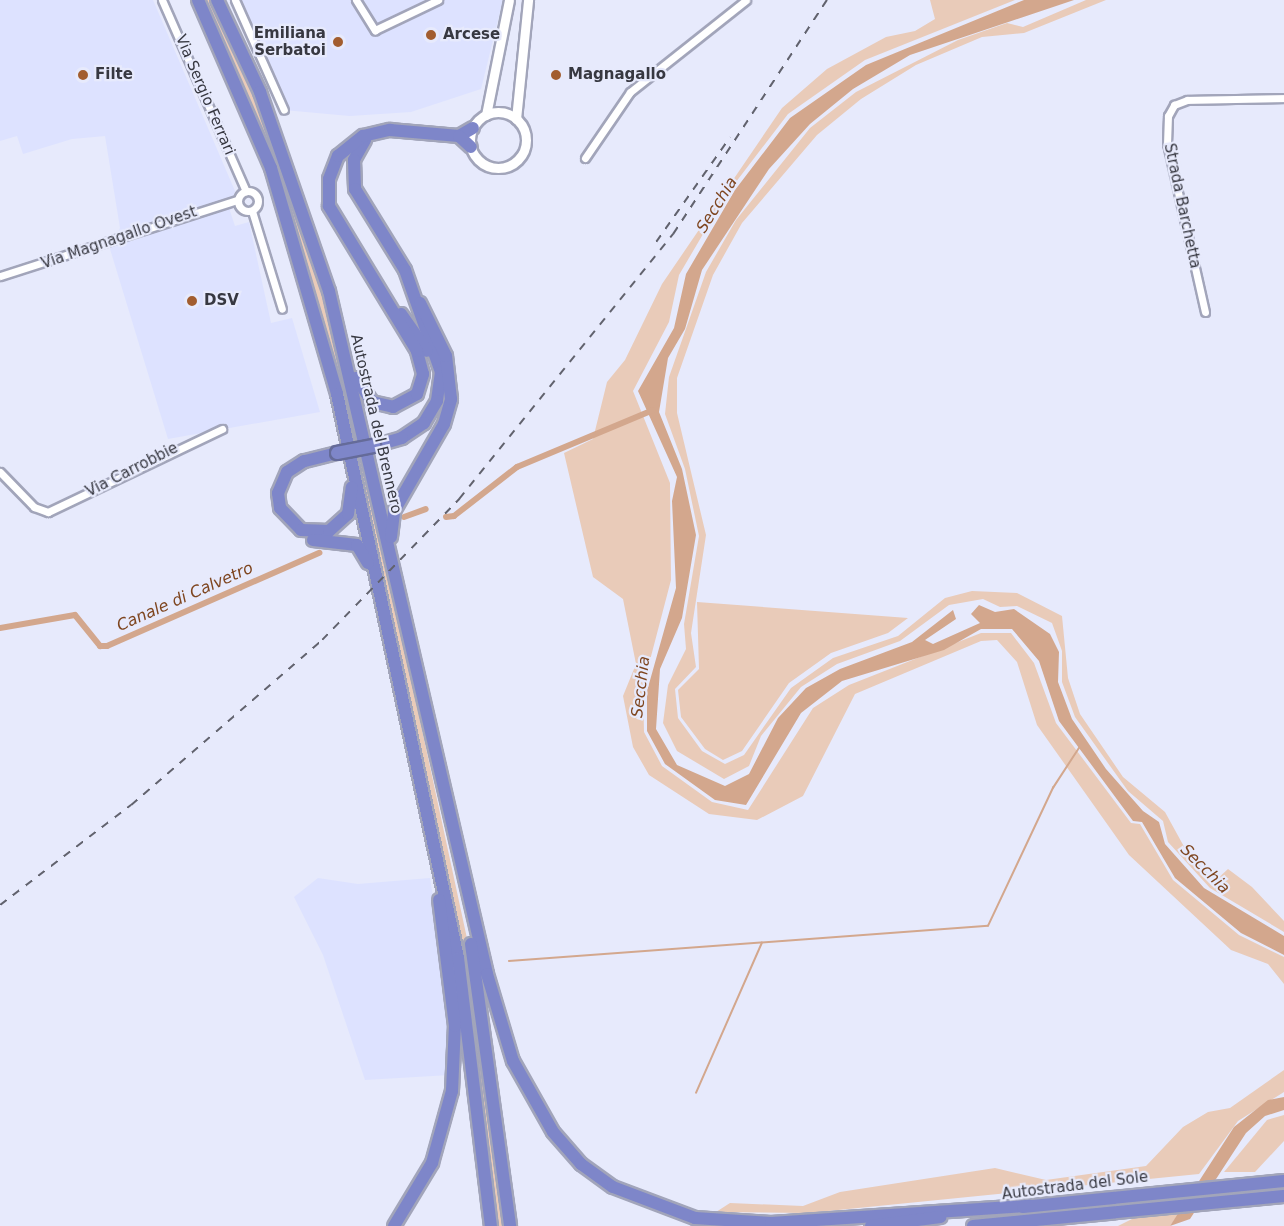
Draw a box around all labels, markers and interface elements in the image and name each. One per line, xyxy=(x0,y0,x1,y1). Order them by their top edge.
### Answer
place label: Emiliana Serbatoi xyxy=(254,24,326,59)
place label: Arcese xyxy=(443,26,500,44)
marker: Arcese xyxy=(424,28,438,42)
street label: Via Sergio Ferrari xyxy=(172,32,238,158)
marker: Emiliana Serbatoi xyxy=(331,35,345,49)
place label: Filte xyxy=(95,66,133,84)
place label: Magnagallo xyxy=(568,66,666,84)
marker: Filte xyxy=(76,68,90,82)
marker: Magnagallo xyxy=(549,68,563,82)
street label: Strada Barchetta xyxy=(1160,142,1204,270)
water label: Secchia xyxy=(692,174,742,236)
street label: Via Magnagallo Ovest xyxy=(39,203,199,273)
place label: DSV xyxy=(204,292,239,310)
marker: DSV xyxy=(185,294,199,308)
street label: Autostrada del Brennero xyxy=(347,332,405,516)
street label: Via Carrobbie xyxy=(83,439,181,501)
water label: Canale di Calvetro xyxy=(114,558,256,636)
water label: Secchia xyxy=(628,655,654,719)
water label: Secchia xyxy=(1176,840,1234,898)
street label: Autostrada del Sole xyxy=(1001,1168,1149,1204)

